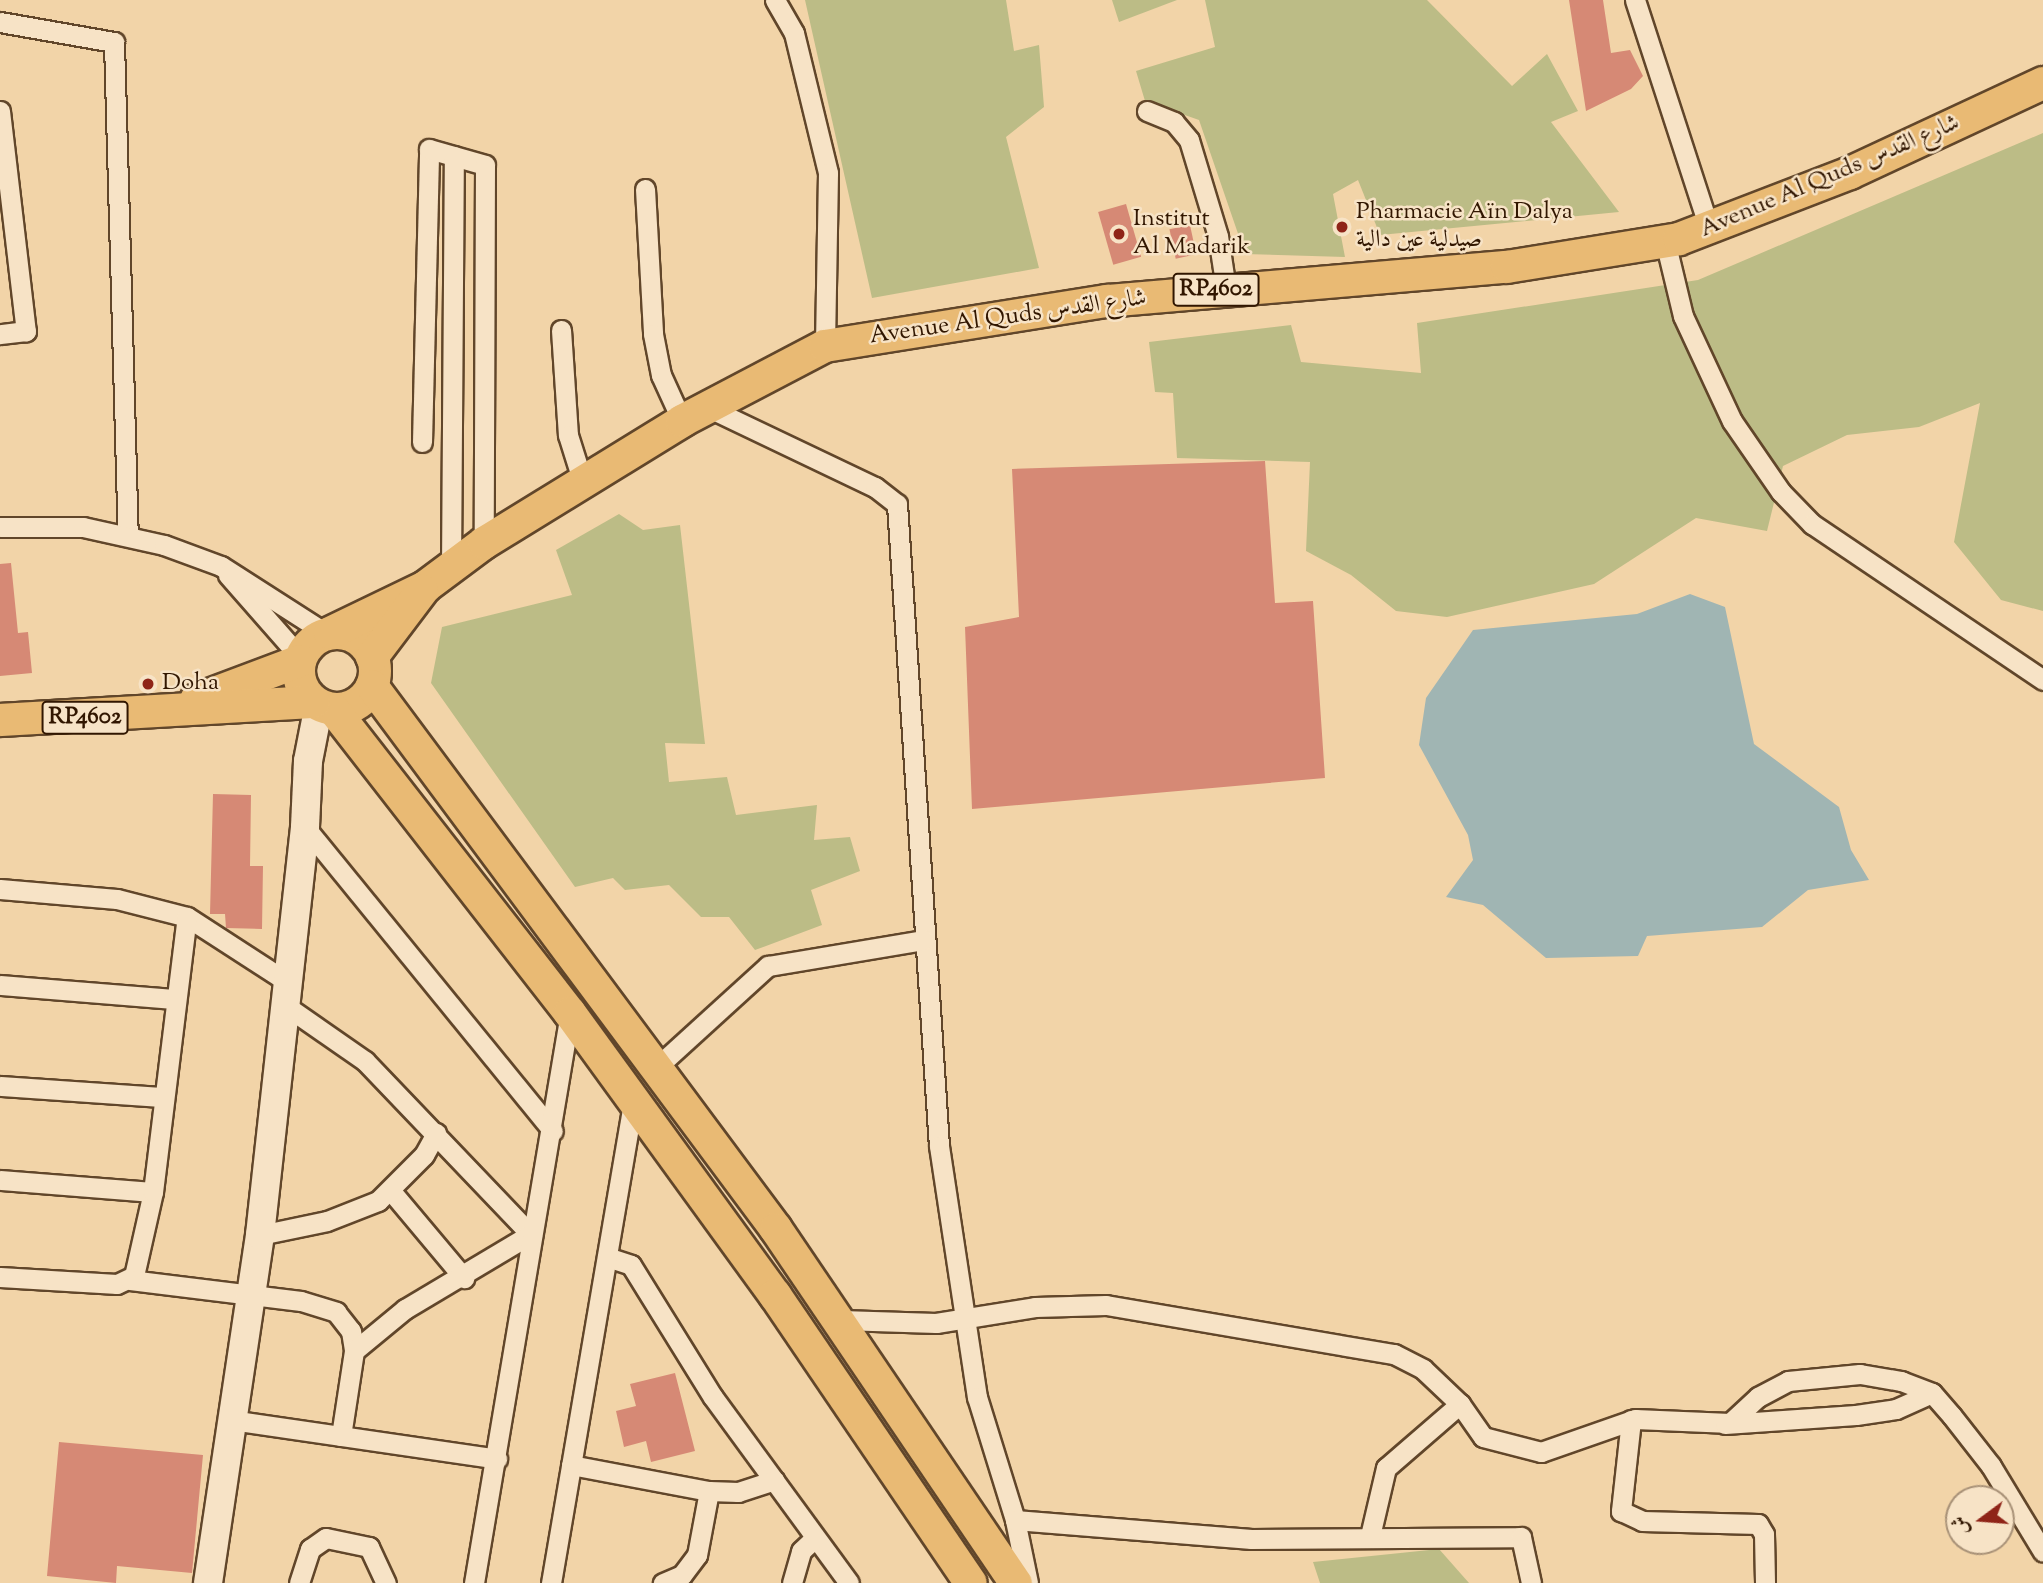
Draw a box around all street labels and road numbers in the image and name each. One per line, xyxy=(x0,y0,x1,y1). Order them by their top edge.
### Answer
street label: Avenue Al Quds شارع القدس xyxy=(1696,109,1964,245)
road number: RP4602 xyxy=(1172,270,1260,310)
street label: Avenue Al Quds شارع القدس xyxy=(868,284,1148,352)
road number: RP4602 xyxy=(41,698,129,738)

